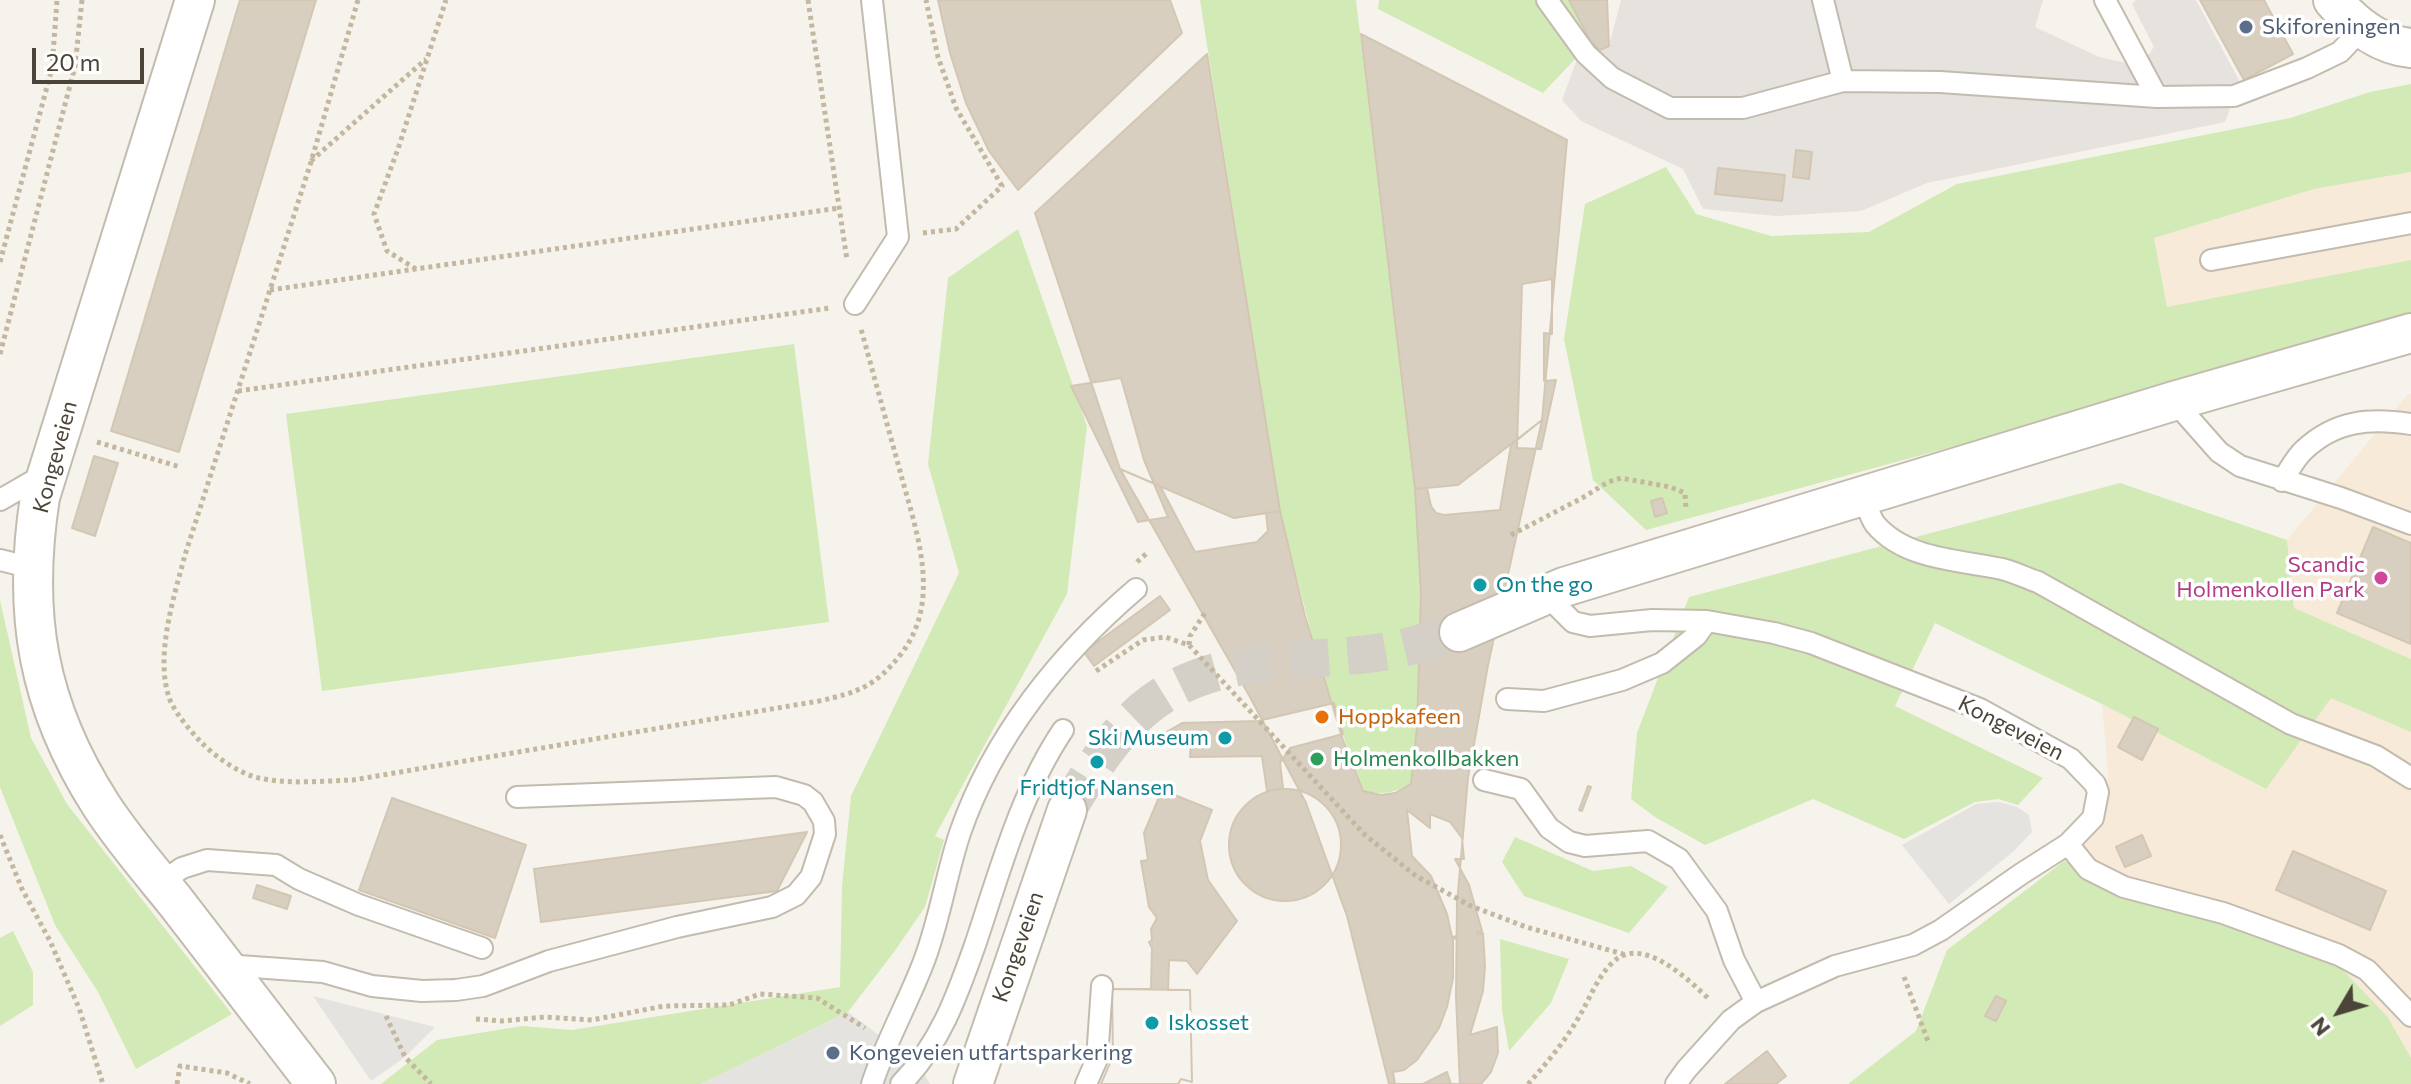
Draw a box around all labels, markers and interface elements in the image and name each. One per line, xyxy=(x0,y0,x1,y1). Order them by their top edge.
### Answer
place label: Skiforeningen xyxy=(2262,14,2401,40)
marker: Skiforeningen xyxy=(2237,18,2255,36)
scale bar xyxy=(36,32,148,82)
text: 20 m xyxy=(46,47,100,76)
street label: Kongeveien xyxy=(27,398,83,516)
place label: Scandic Holmenkollen Park xyxy=(2176,552,2365,604)
marker: Scandic Holmenkollen Park xyxy=(2372,569,2390,587)
place label: On the go xyxy=(1496,572,1593,598)
marker: On the go xyxy=(1471,576,1489,594)
street label: Kongeveien xyxy=(1954,690,2068,766)
place label: Hoppkafeen xyxy=(1338,704,1461,730)
marker: Hoppkafeen xyxy=(1313,708,1331,726)
place label: Ski Museum xyxy=(1088,725,1209,751)
marker: Ski Museum xyxy=(1216,729,1234,747)
place label: Holmenkollbakken xyxy=(1333,746,1519,772)
marker: Holmenkollbakken xyxy=(1308,750,1326,768)
marker: Fridtjof Nansen xyxy=(1088,753,1106,771)
place label: Fridtjof Nansen xyxy=(1020,775,1174,801)
street label: Kongeveien xyxy=(987,888,1049,1006)
north arrow xyxy=(2299,972,2379,1052)
place label: Iskosset xyxy=(1168,1010,1249,1036)
text: N xyxy=(2304,1012,2335,1042)
marker: Iskosset xyxy=(1143,1014,1161,1032)
place label: Kongeveien utfartsparkering xyxy=(849,1040,1133,1066)
marker: Kongeveien utfartsparkering xyxy=(824,1044,842,1062)

